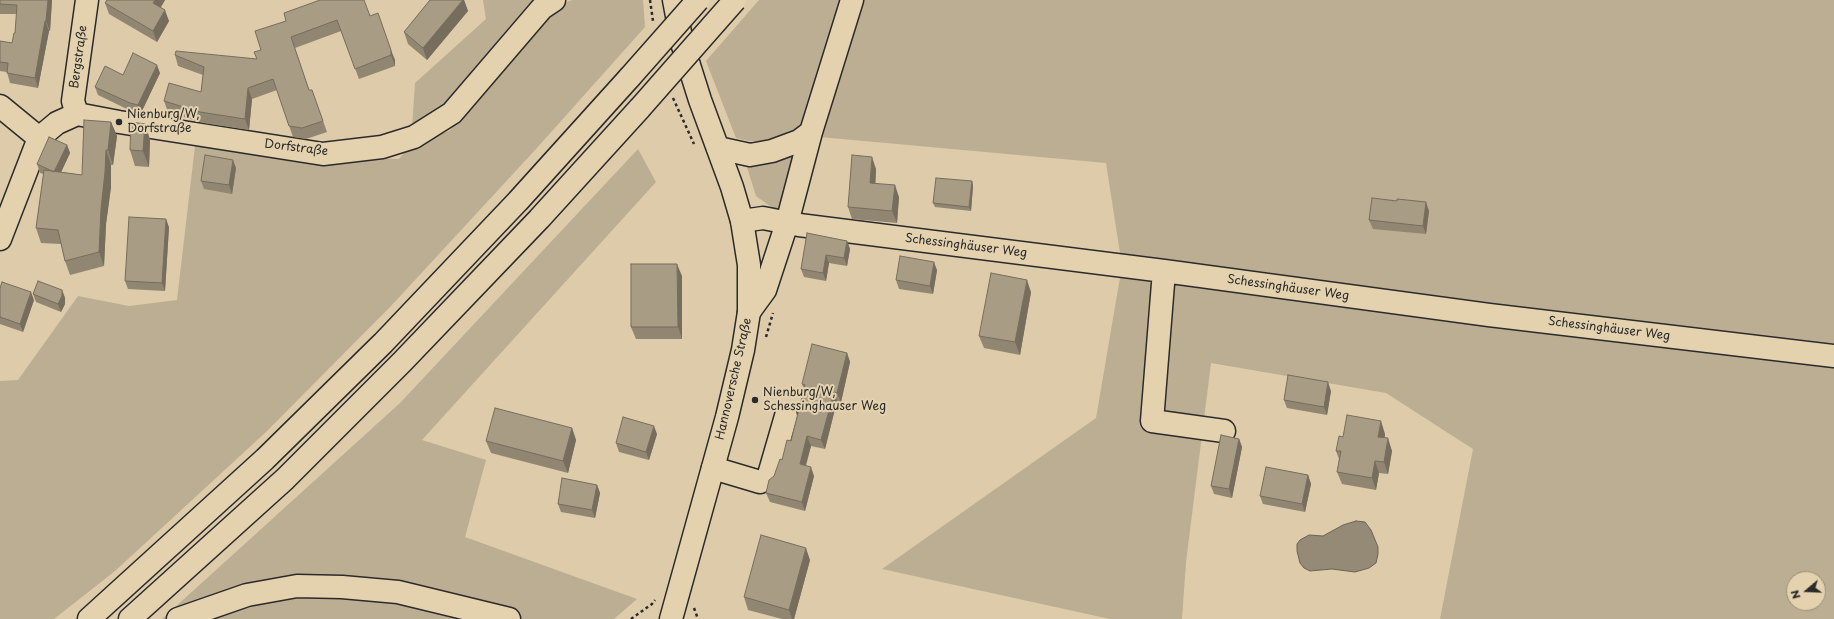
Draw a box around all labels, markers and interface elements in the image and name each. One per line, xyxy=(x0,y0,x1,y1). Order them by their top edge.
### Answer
street label: Bergstraße xyxy=(67,24,91,90)
place label: Nienburg/W, Dorfstraße xyxy=(127,108,200,136)
marker: Nienburg/W, Dorfstraße xyxy=(114,117,124,127)
street label: Dorfstraße xyxy=(263,137,329,159)
street label: Schessinghäuser Weg xyxy=(904,231,1028,261)
street label: Schessinghäuser Weg xyxy=(1226,272,1350,304)
street label: Schessinghäuser Weg xyxy=(1547,314,1671,344)
street label: Hannoversche Straße xyxy=(713,317,755,441)
place label: Nienburg/W, Schessinghauser Weg xyxy=(763,386,886,414)
marker: Nienburg/W, Schessinghauser Weg xyxy=(750,395,760,405)
north arrow xyxy=(1786,571,1826,611)
text: N xyxy=(1786,588,1805,602)

